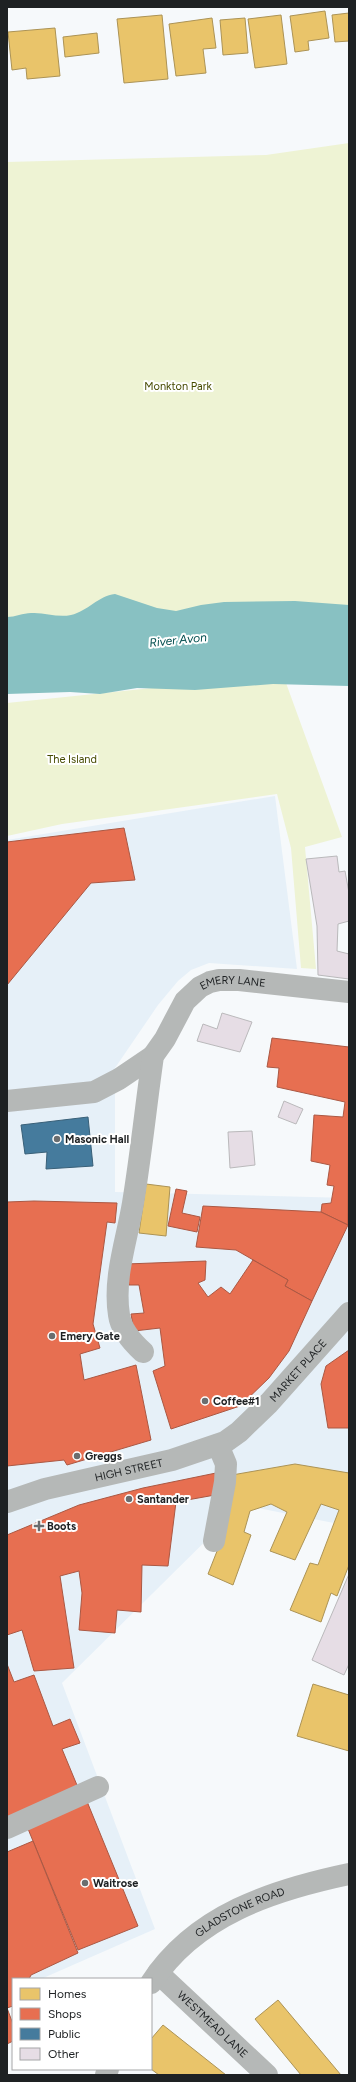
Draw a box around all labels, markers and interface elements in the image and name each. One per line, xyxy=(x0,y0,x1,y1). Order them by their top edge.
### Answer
park label: Monkton Park xyxy=(144,380,212,393)
water label: River Avon xyxy=(148,630,208,650)
park label: The Island xyxy=(47,753,97,766)
street label: EMERY LANE xyxy=(198,974,266,993)
place label: Masonic Hall xyxy=(65,1133,129,1146)
marker: Masonic Hall xyxy=(52,1134,62,1144)
place label: Emery Gate xyxy=(60,1330,120,1343)
marker: Emery Gate xyxy=(47,1331,57,1341)
street label: MARKET PLACE xyxy=(267,1337,330,1405)
place label: Coffee#1 xyxy=(213,1395,260,1408)
marker: Coffee#1 xyxy=(200,1396,210,1406)
place label: Greggs xyxy=(85,1450,122,1463)
marker: Greggs xyxy=(72,1451,82,1461)
street label: HIGH STREET xyxy=(93,1456,164,1484)
place label: Santander xyxy=(137,1493,190,1506)
marker: Santander xyxy=(124,1494,134,1504)
place label: Boots xyxy=(47,1520,76,1533)
marker: Boots xyxy=(34,1521,44,1531)
place label: Waitrose xyxy=(93,1877,138,1890)
marker: Waitrose xyxy=(80,1878,90,1888)
street label: GLADSTONE ROAD xyxy=(193,1885,287,1940)
legend xyxy=(12,1978,152,2070)
text: Homes xyxy=(48,1987,87,2001)
street label: WESTMEAD LANE xyxy=(174,1989,250,2061)
text: Shops xyxy=(48,2007,82,2021)
text: Public xyxy=(48,2027,81,2041)
text: Other xyxy=(48,2047,79,2061)

